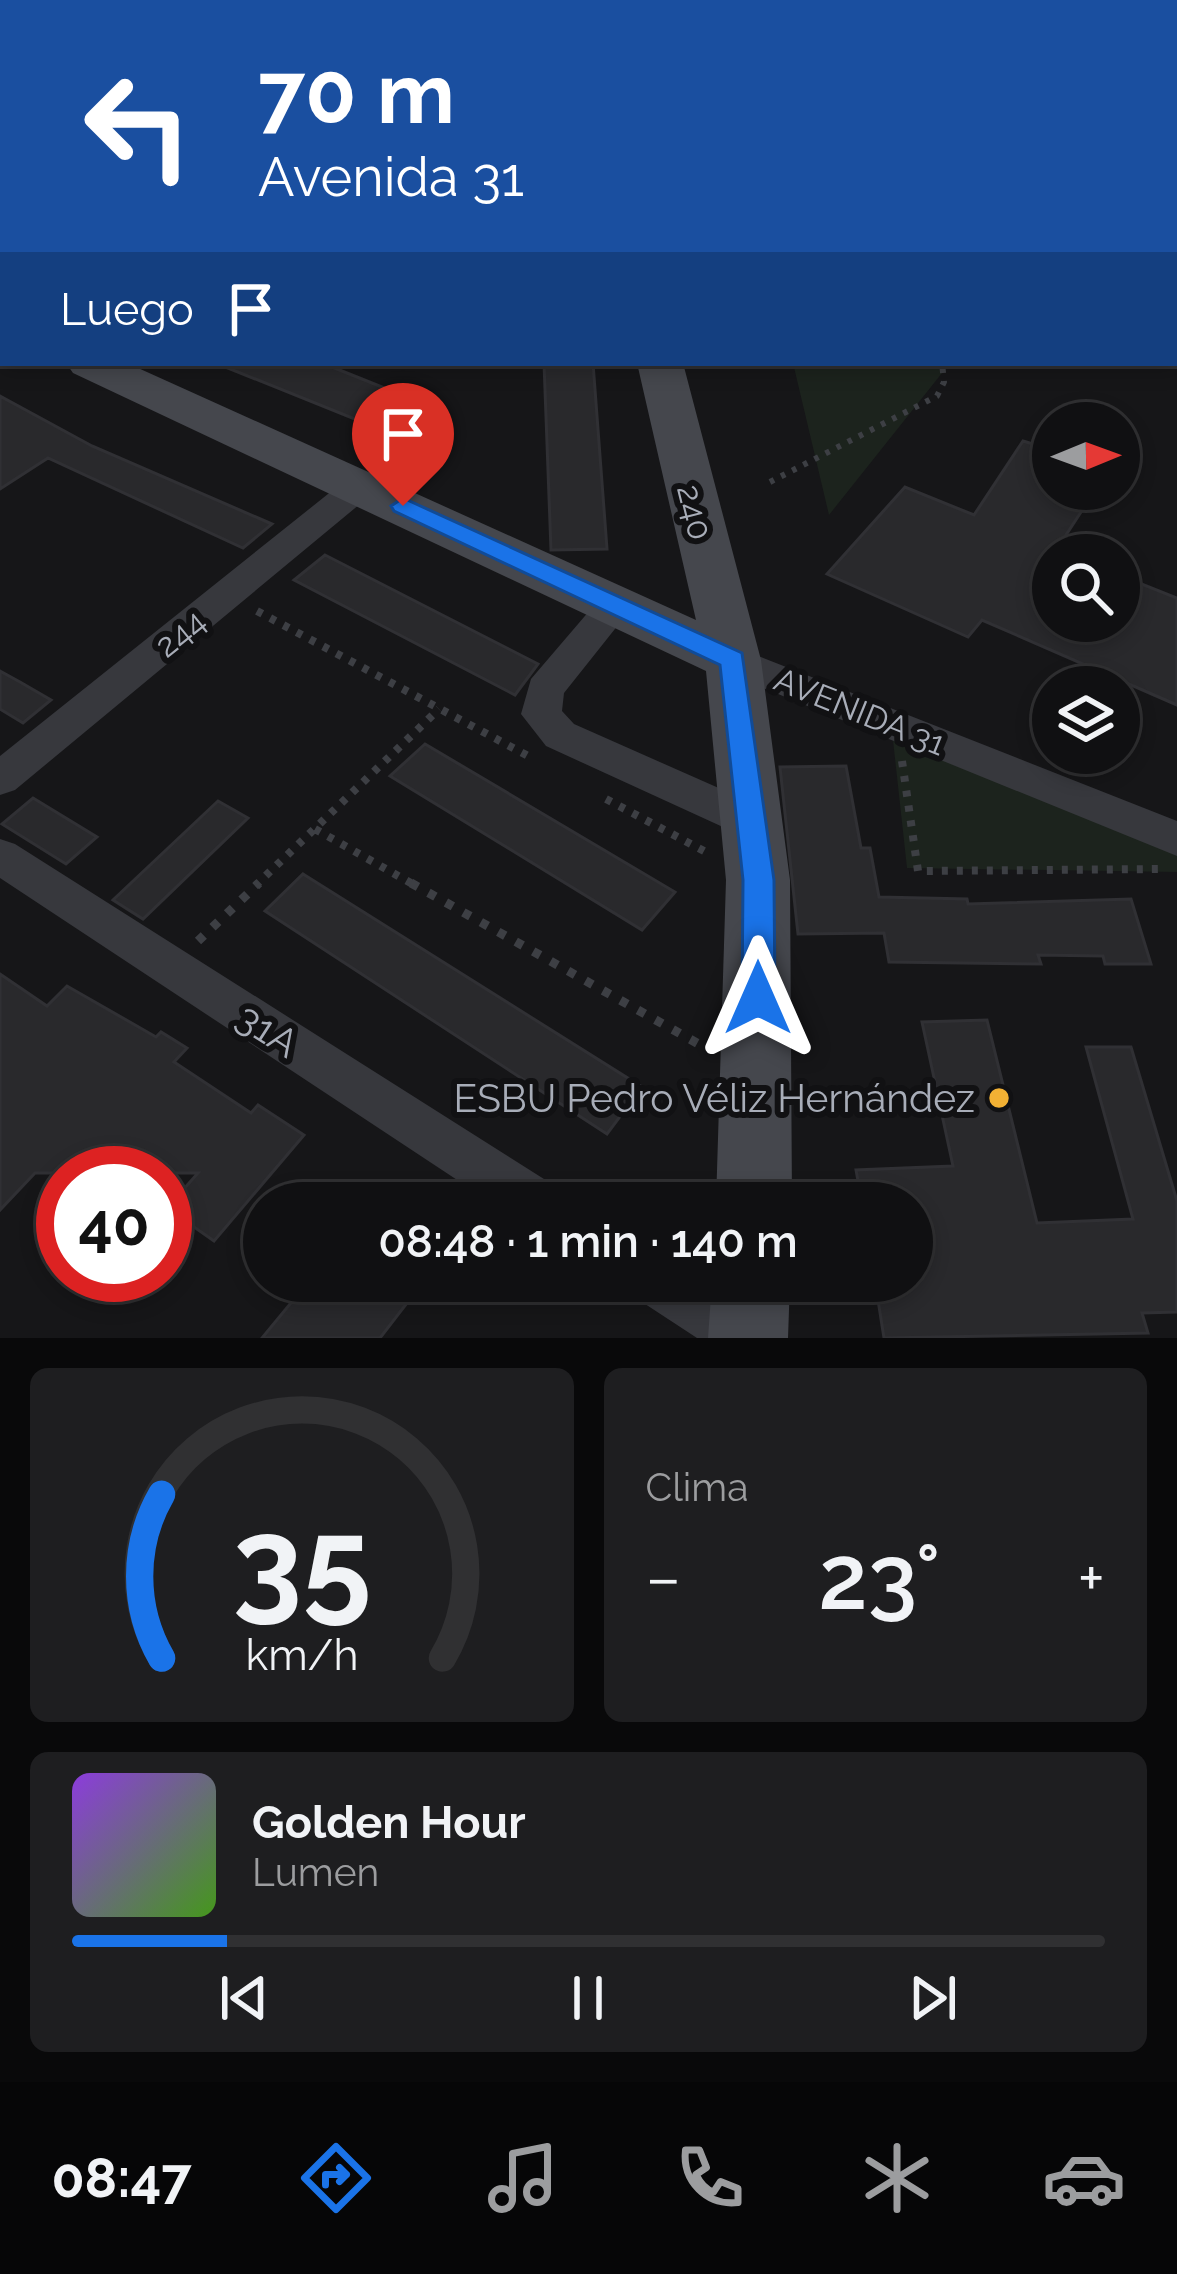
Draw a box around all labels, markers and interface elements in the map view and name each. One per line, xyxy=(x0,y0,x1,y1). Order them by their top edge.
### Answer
text: 70 m xyxy=(258,44,455,143)
icon: left xyxy=(60,48,216,204)
text: Avenida 31 xyxy=(258,145,524,209)
icon: arrive xyxy=(218,276,284,342)
text: Luego xyxy=(60,283,194,336)
pin xyxy=(352,383,454,506)
icon: arrive xyxy=(370,401,436,467)
north arrow xyxy=(1032,402,1140,510)
map controls xyxy=(1032,402,1140,774)
street label: 240 xyxy=(669,481,720,544)
button: search xyxy=(1032,534,1140,642)
street label: 244 xyxy=(147,601,213,665)
street label: AVENIDA 31 xyxy=(769,660,951,763)
button: layers xyxy=(1032,666,1140,774)
position arrow xyxy=(695,935,821,1061)
street label: 31A xyxy=(229,993,307,1067)
place label: ESBU Pedro Véliz Hernández xyxy=(454,1075,975,1121)
marker: ESBU Pedro Véliz Hernández xyxy=(986,1085,1012,1111)
speed limit sign: 40 xyxy=(36,1146,192,1302)
text: 08:48 · 1 min · 140 m xyxy=(378,1215,798,1268)
text: Clima xyxy=(646,1464,748,1510)
text: 35 xyxy=(232,1490,371,1636)
text: 23° xyxy=(818,1524,940,1630)
text: − xyxy=(646,1539,681,1616)
text: + xyxy=(1078,1539,1105,1616)
text: km/h xyxy=(245,1630,358,1680)
text: Golden Hour xyxy=(252,1796,526,1849)
text: Lumen xyxy=(252,1849,379,1895)
icon: previous xyxy=(211,1965,277,2031)
icon: pause xyxy=(555,1965,621,2031)
icon: next xyxy=(900,1965,966,2031)
icon: directions xyxy=(294,2136,378,2220)
icon: music xyxy=(481,2136,565,2220)
icon: phone xyxy=(668,2136,752,2220)
icon: climate xyxy=(855,2136,939,2220)
icon: car xyxy=(1042,2136,1126,2220)
text: 08:47 xyxy=(51,2146,192,2210)

